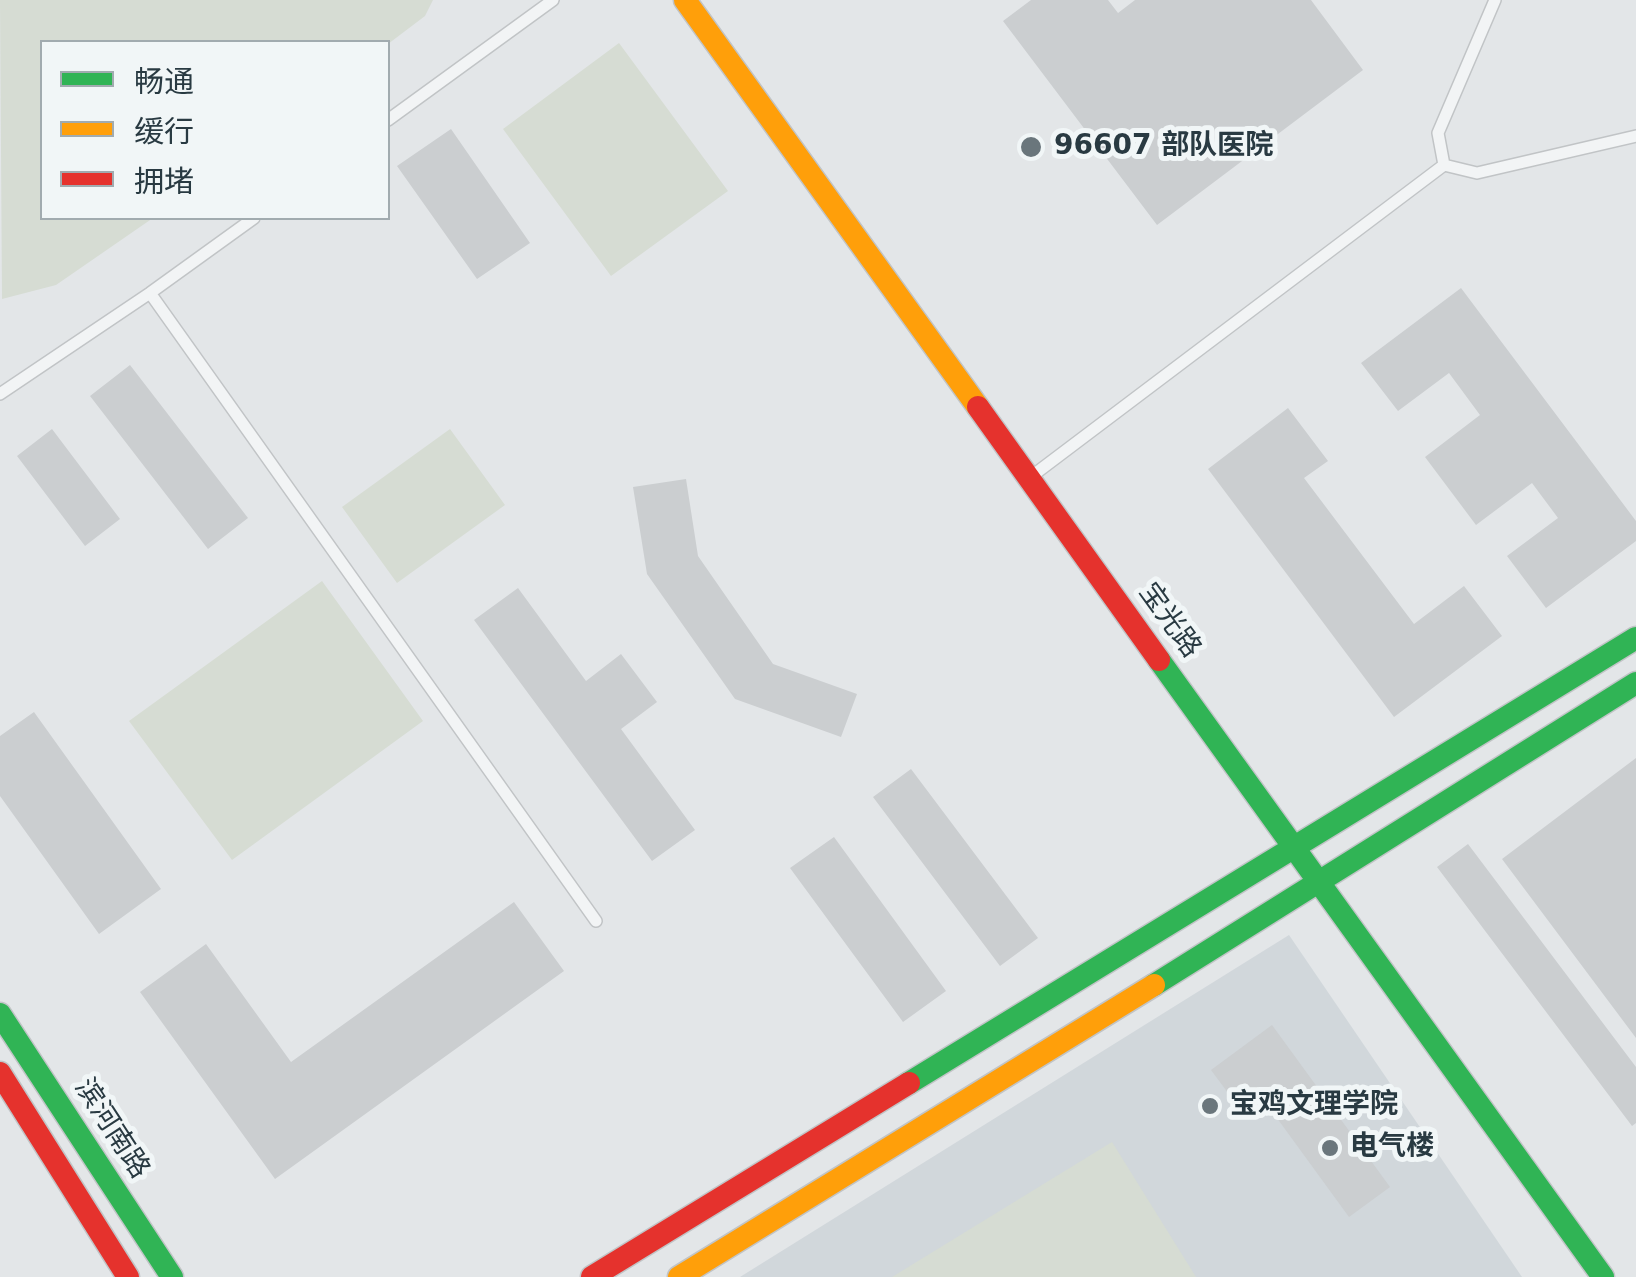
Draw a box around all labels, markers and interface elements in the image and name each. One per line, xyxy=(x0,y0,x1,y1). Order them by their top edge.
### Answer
legend xyxy=(40,40,390,220)
text: 畅通 xyxy=(134,64,194,99)
text: 缓行 xyxy=(134,114,194,149)
place label: 96607 部队医院 xyxy=(1054,130,1273,164)
marker: 96607 部队医院 xyxy=(1018,134,1044,160)
text: 拥堵 xyxy=(134,164,194,199)
street label: 宝光路 xyxy=(1131,577,1207,665)
street label: 滨河南路 xyxy=(66,1073,156,1185)
place label: 宝鸡文理学院 xyxy=(1230,1089,1398,1123)
marker: 宝鸡文理学院 xyxy=(1199,1095,1221,1117)
place label: 电气楼 xyxy=(1350,1131,1434,1165)
marker: 电气楼 xyxy=(1319,1137,1341,1159)

